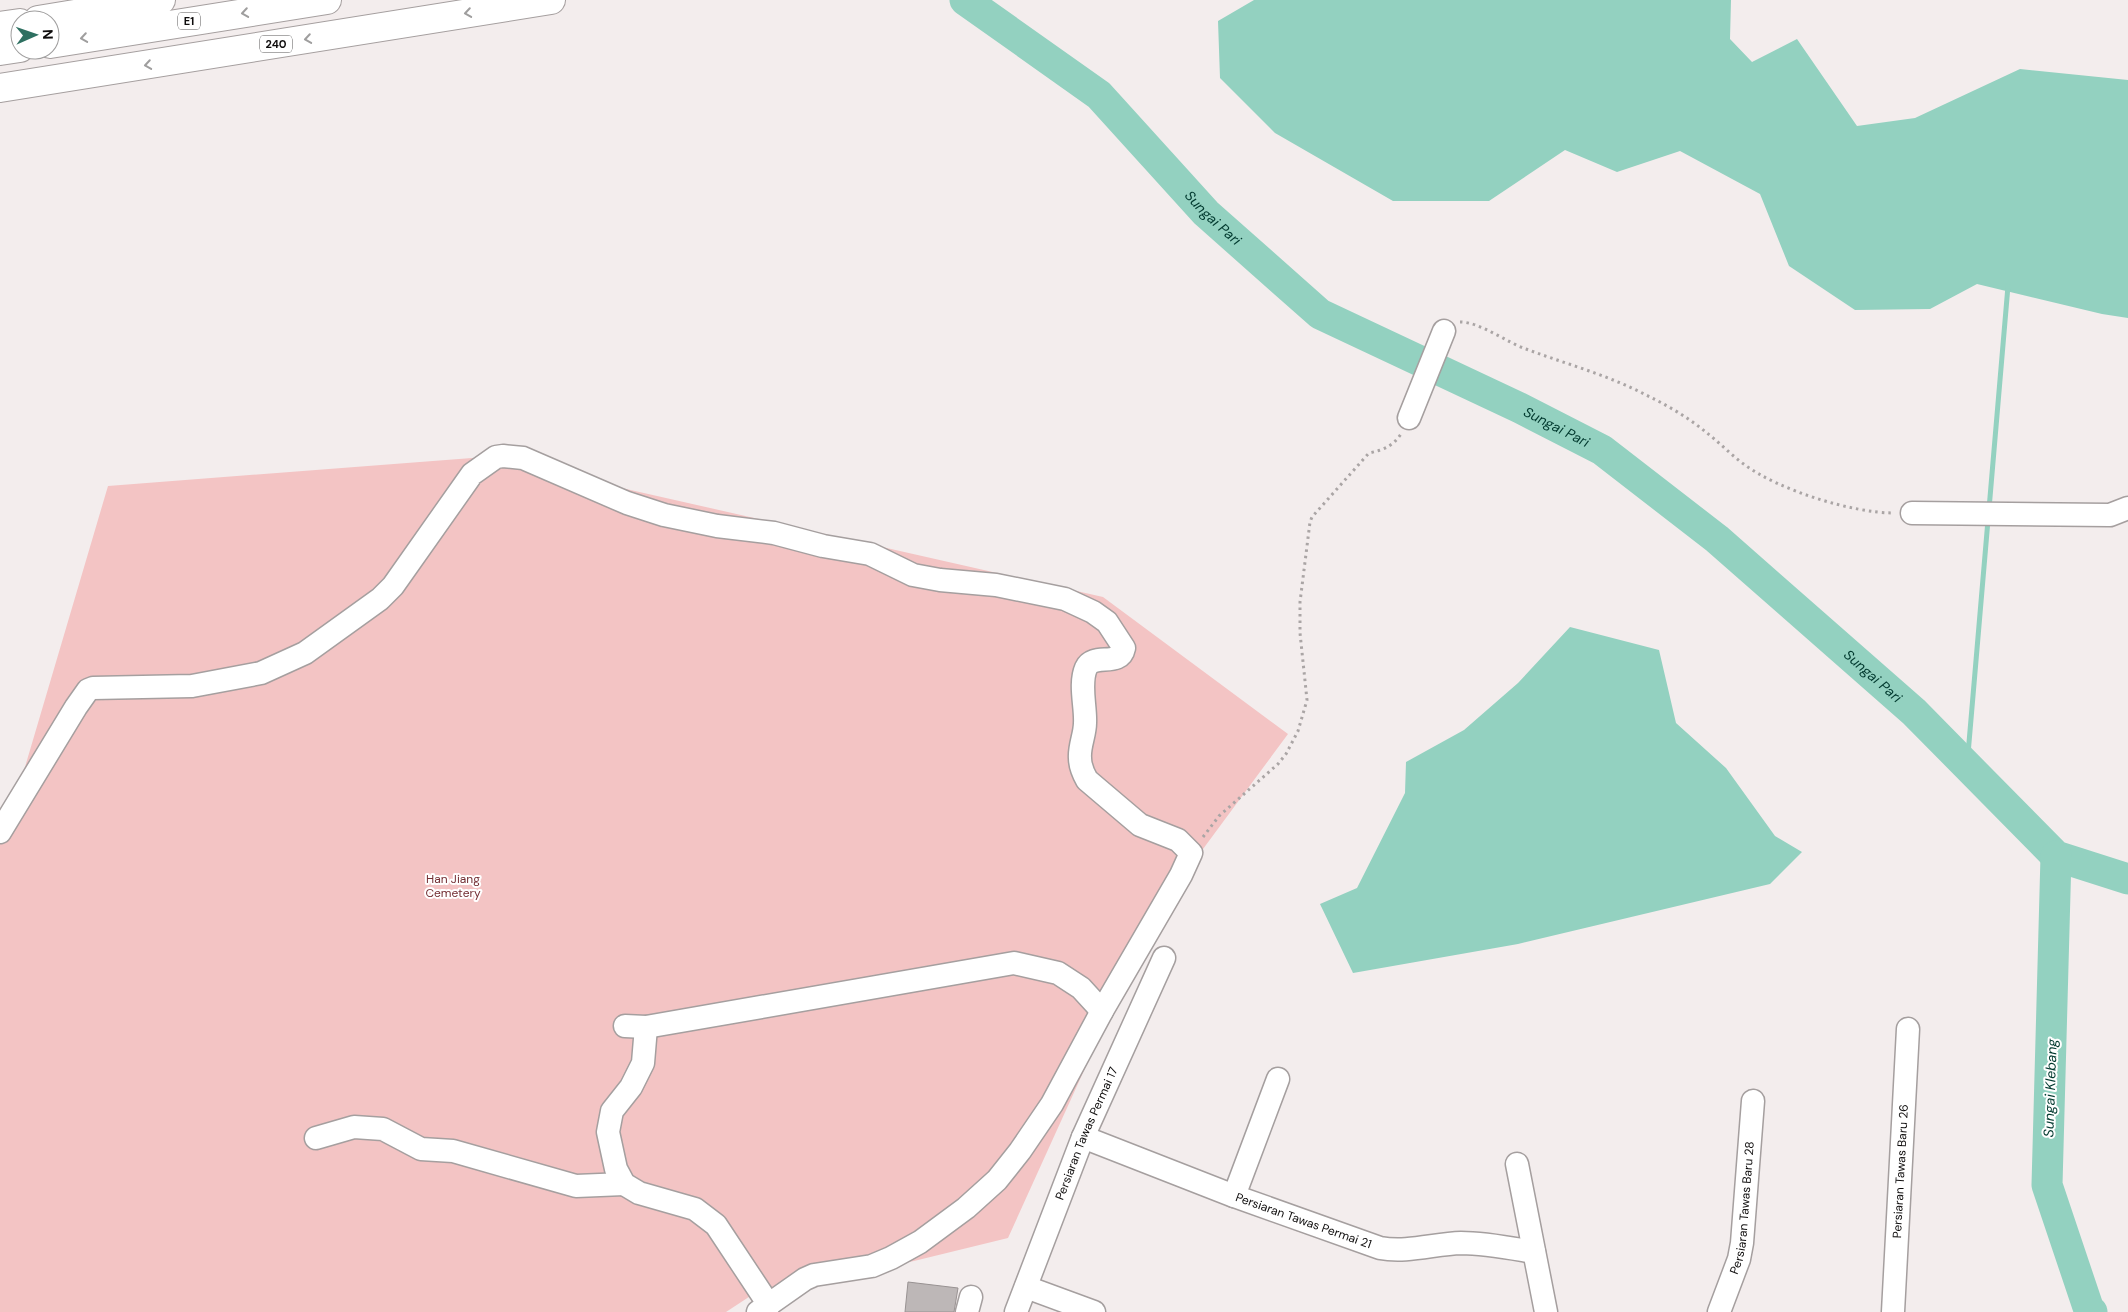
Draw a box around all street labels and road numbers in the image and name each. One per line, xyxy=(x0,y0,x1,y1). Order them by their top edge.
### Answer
road number: E1 xyxy=(178,12,200,30)
road number: 240 xyxy=(260,36,292,52)
street label: Persiaran Tawas Permai 17 xyxy=(1052,1064,1122,1202)
street label: Persiaran Tawas Baru 26 xyxy=(1889,1104,1912,1239)
street label: Persiaran Tawas Baru 28 xyxy=(1726,1141,1758,1276)
street label: Persiaran Tawas Permai 21 xyxy=(1233,1189,1374,1252)

